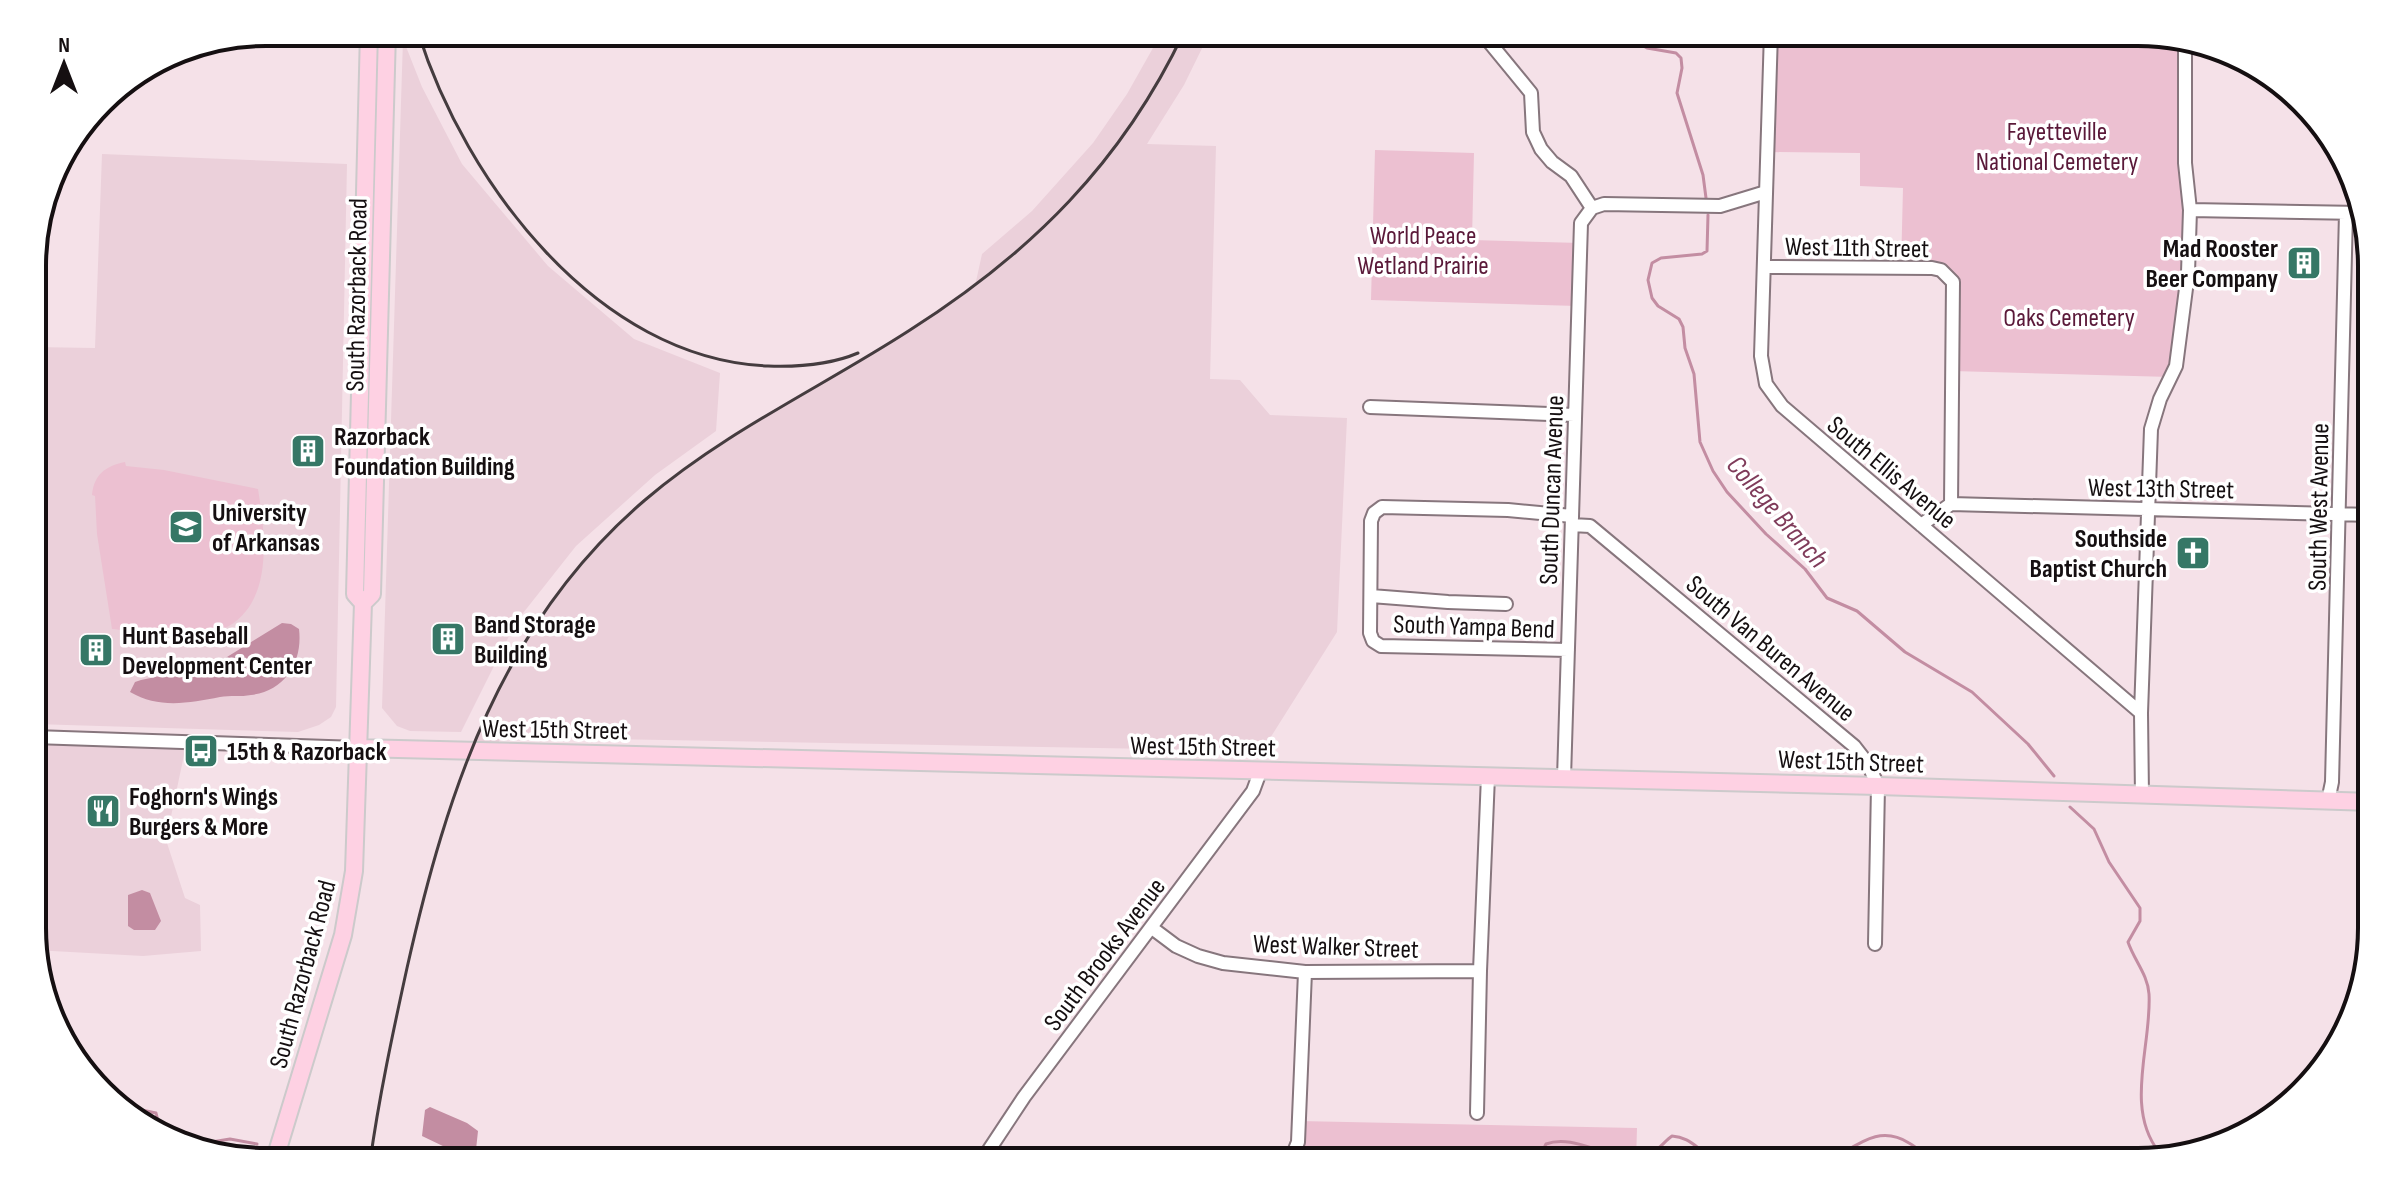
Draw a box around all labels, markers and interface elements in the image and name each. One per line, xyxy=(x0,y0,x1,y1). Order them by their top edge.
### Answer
north arrow xyxy=(24,24,104,104)
text: N xyxy=(58,32,70,59)
park label: Fayetteville National Cemetery xyxy=(1976,117,2138,178)
street label: South Razorback Road xyxy=(340,198,375,392)
park label: World Peace Wetland Prairie xyxy=(1357,221,1489,282)
street label: West 11th Street xyxy=(1785,232,1930,265)
place label: Mad Rooster Beer Company xyxy=(2145,234,2278,295)
building icon: Mad Rooster Beer Company xyxy=(2285,244,2323,282)
park label: Oaks Cemetery xyxy=(2003,303,2135,334)
street label: South Duncan Avenue xyxy=(1534,395,1571,585)
street label: South Ellis Avenue xyxy=(1820,410,1962,536)
place label: Razorback Foundation Building xyxy=(334,422,515,483)
street label: South West Avenue xyxy=(2303,423,2336,591)
building icon: Razorback Foundation Building xyxy=(289,432,327,470)
water label: College Branch xyxy=(1719,449,1835,575)
street label: West 13th Street xyxy=(2088,473,2234,506)
place label: University of Arkansas xyxy=(212,498,320,559)
school or university icon: University of Arkansas xyxy=(167,508,205,546)
place label: Southside Baptist Church xyxy=(2030,524,2167,585)
church icon: Southside Baptist Church xyxy=(2174,534,2212,572)
street label: South Van Buren Avenue xyxy=(1679,569,1861,729)
street label: South Yampa Bend xyxy=(1393,609,1555,646)
place label: Band Storage Building xyxy=(474,610,596,671)
building icon: Band Storage Building xyxy=(429,620,467,658)
place label: Hunt Baseball Development Center xyxy=(122,621,312,682)
building icon: Hunt Baseball Development Center xyxy=(77,631,115,669)
street label: West 15th Street xyxy=(482,714,628,747)
street label: West 15th Street xyxy=(1130,731,1276,764)
bus stop icon: 15th & Razorback xyxy=(182,732,220,770)
place label: 15th & Razorback xyxy=(227,737,387,768)
street label: West 15th Street xyxy=(1777,744,1924,781)
place label: Foghorn's Wings Burgers & More xyxy=(129,782,278,843)
restaurant icon: Foghorn's Wings Burgers & More xyxy=(84,792,122,830)
street label: South Brooks Avenue xyxy=(1038,873,1173,1037)
street label: South Razorback Road xyxy=(263,877,343,1072)
street label: West Walker Street xyxy=(1253,929,1419,966)

